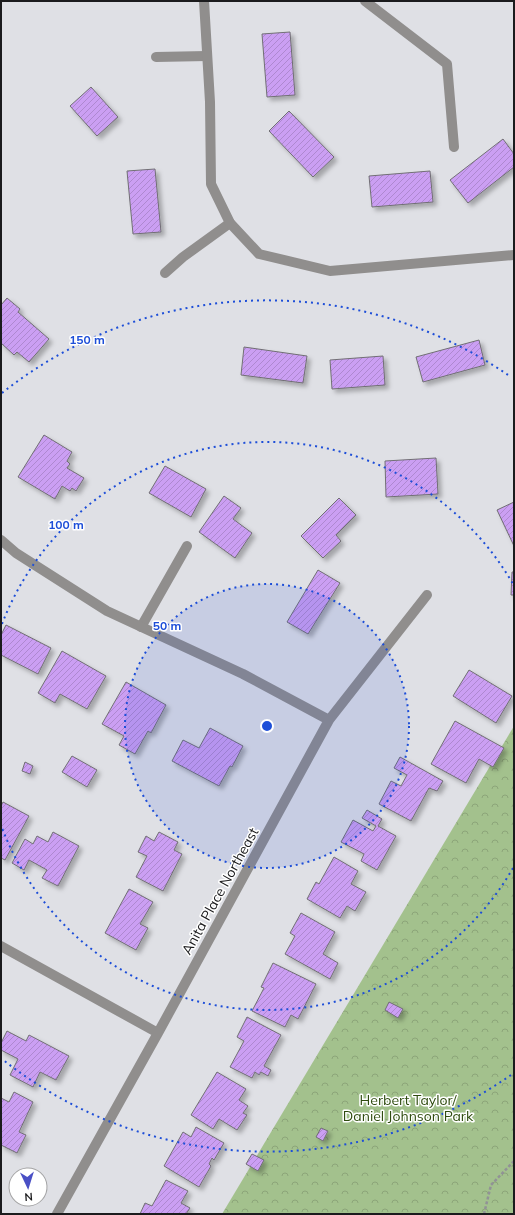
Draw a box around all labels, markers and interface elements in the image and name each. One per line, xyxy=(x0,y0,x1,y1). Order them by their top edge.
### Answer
text: 150 m xyxy=(69,332,105,347)
text: 100 m xyxy=(48,517,84,532)
text: 50 m xyxy=(153,618,181,633)
centre of rings xyxy=(260,719,274,733)
street label: Anita Place Northeast xyxy=(178,824,262,958)
park label: Herbert Taylor/ Daniel Johnson Park xyxy=(343,1091,474,1125)
north arrow xyxy=(8,1167,48,1207)
text: N xyxy=(24,1190,33,1204)

